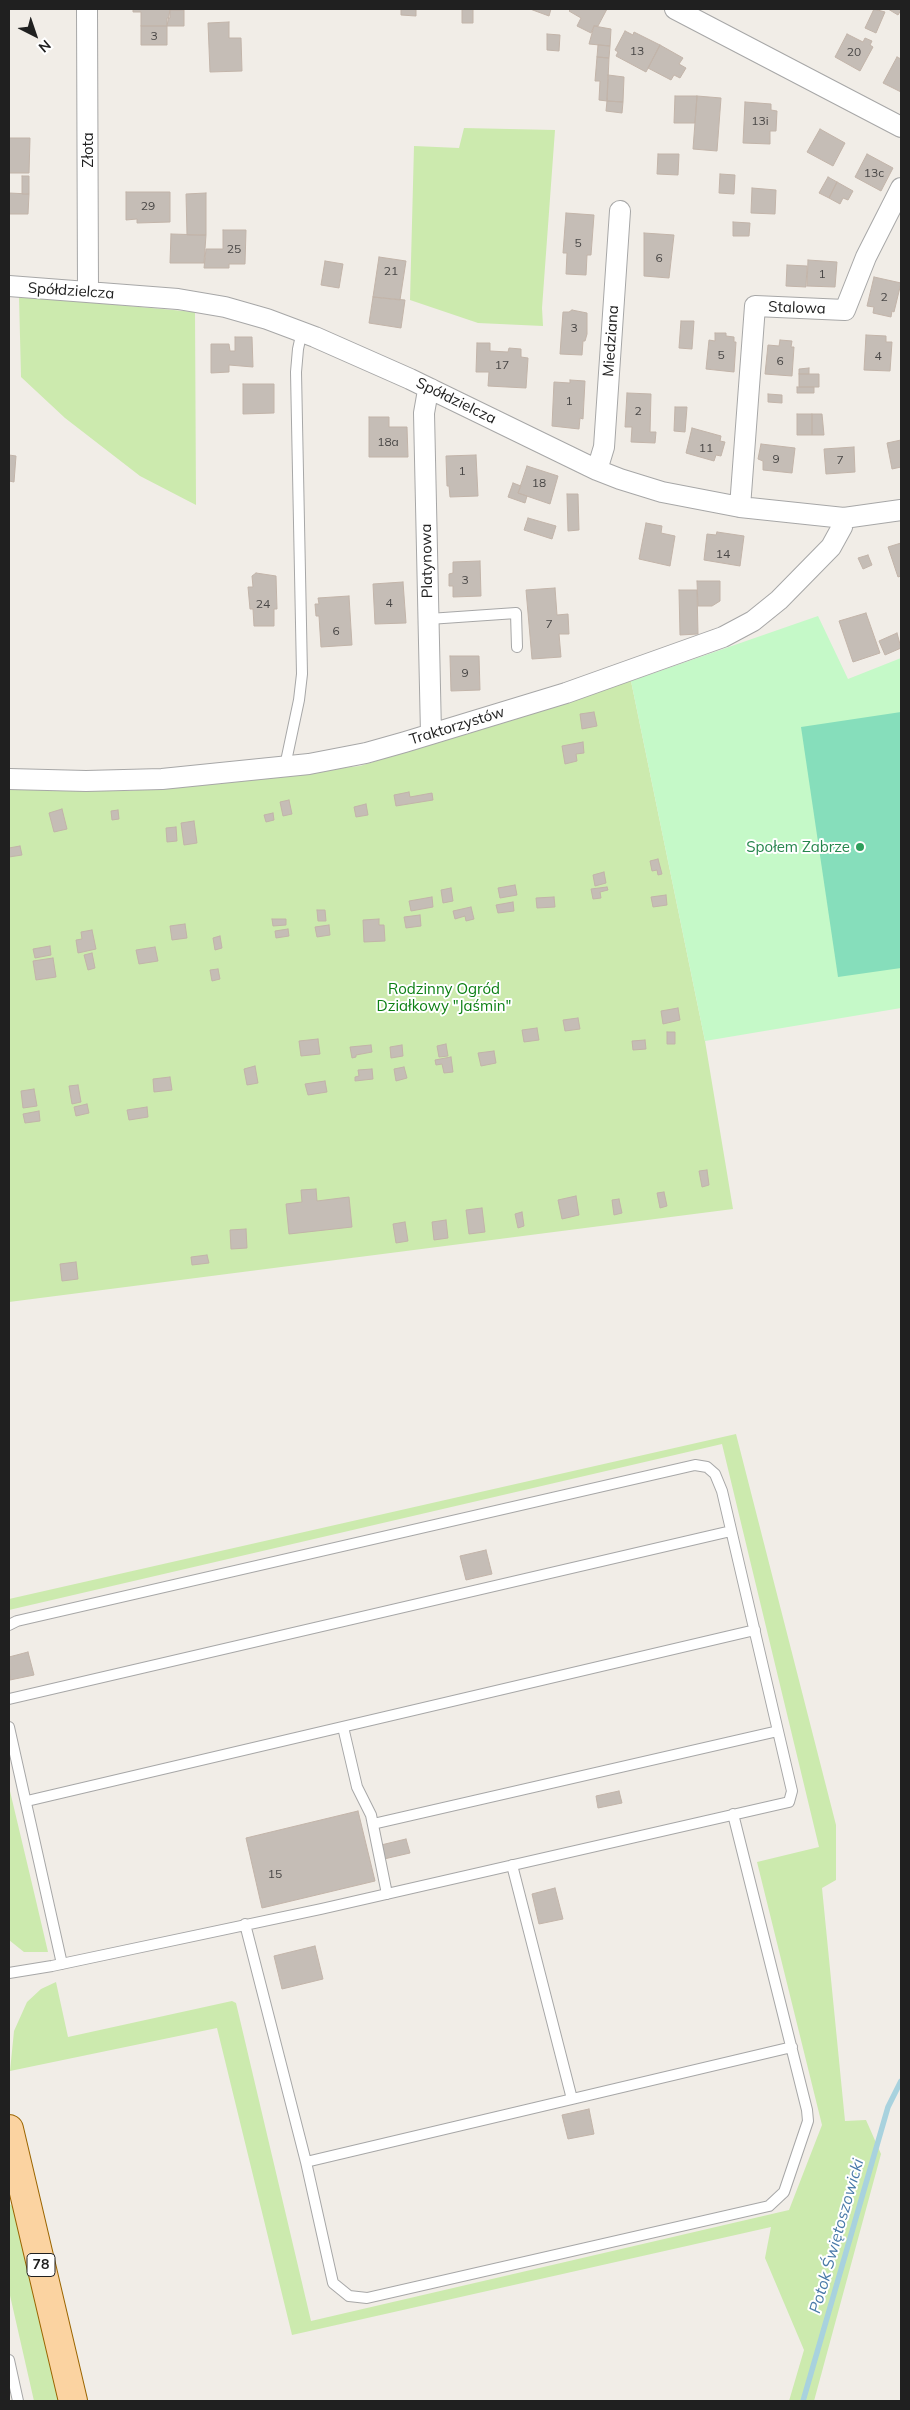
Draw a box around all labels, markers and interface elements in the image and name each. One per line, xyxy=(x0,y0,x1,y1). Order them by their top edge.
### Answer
north arrow xyxy=(10,10,60,60)
house number: 3 xyxy=(150,29,158,43)
text: N xyxy=(35,36,55,57)
house number: 13 xyxy=(630,44,644,58)
house number: 20 xyxy=(847,45,861,59)
house number: 13i xyxy=(751,114,769,128)
street label: Złota xyxy=(79,132,97,168)
house number: 13c xyxy=(864,166,884,180)
house number: 29 xyxy=(141,199,155,213)
house number: 5 xyxy=(574,236,582,250)
house number: 25 xyxy=(227,242,241,256)
house number: 6 xyxy=(655,251,663,265)
house number: 21 xyxy=(384,264,398,278)
house number: 1 xyxy=(818,267,826,281)
street label: Spółdzielcza xyxy=(27,279,115,303)
house number: 2 xyxy=(880,290,888,304)
street label: Stalowa xyxy=(768,298,826,318)
street label: Miedziana xyxy=(600,305,622,377)
house number: 3 xyxy=(570,321,578,335)
house number: 5 xyxy=(717,348,725,362)
house number: 4 xyxy=(874,349,882,363)
house number: 6 xyxy=(776,354,784,368)
house number: 17 xyxy=(495,358,509,372)
street label: Spółdzielcza xyxy=(413,374,499,428)
house number: 1 xyxy=(565,394,573,408)
house number: 2 xyxy=(634,404,642,418)
house number: 18a xyxy=(377,435,399,449)
house number: 11 xyxy=(699,441,713,455)
house number: 9 xyxy=(772,452,780,466)
house number: 7 xyxy=(836,453,844,467)
house number: 1 xyxy=(458,464,466,478)
house number: 18 xyxy=(532,476,546,490)
street label: Platynowa xyxy=(417,523,437,599)
house number: 14 xyxy=(716,547,730,561)
house number: 3 xyxy=(461,573,469,587)
house number: 4 xyxy=(385,596,393,610)
house number: 24 xyxy=(256,597,270,611)
house number: 7 xyxy=(545,617,553,631)
house number: 6 xyxy=(332,624,340,638)
house number: 9 xyxy=(461,666,469,680)
street label: Traktorzystów xyxy=(407,703,507,749)
place label: Społem Zabrze xyxy=(746,838,850,856)
marker: Społem Zabrze xyxy=(854,841,866,853)
park label: Rodzinny Ogród Działkowy "Jaśmin" xyxy=(377,980,511,1015)
house number: 15 xyxy=(268,1867,282,1881)
water label: Potok Świętoszowicki xyxy=(806,2157,868,2315)
road number: 78 xyxy=(27,2254,55,2276)

